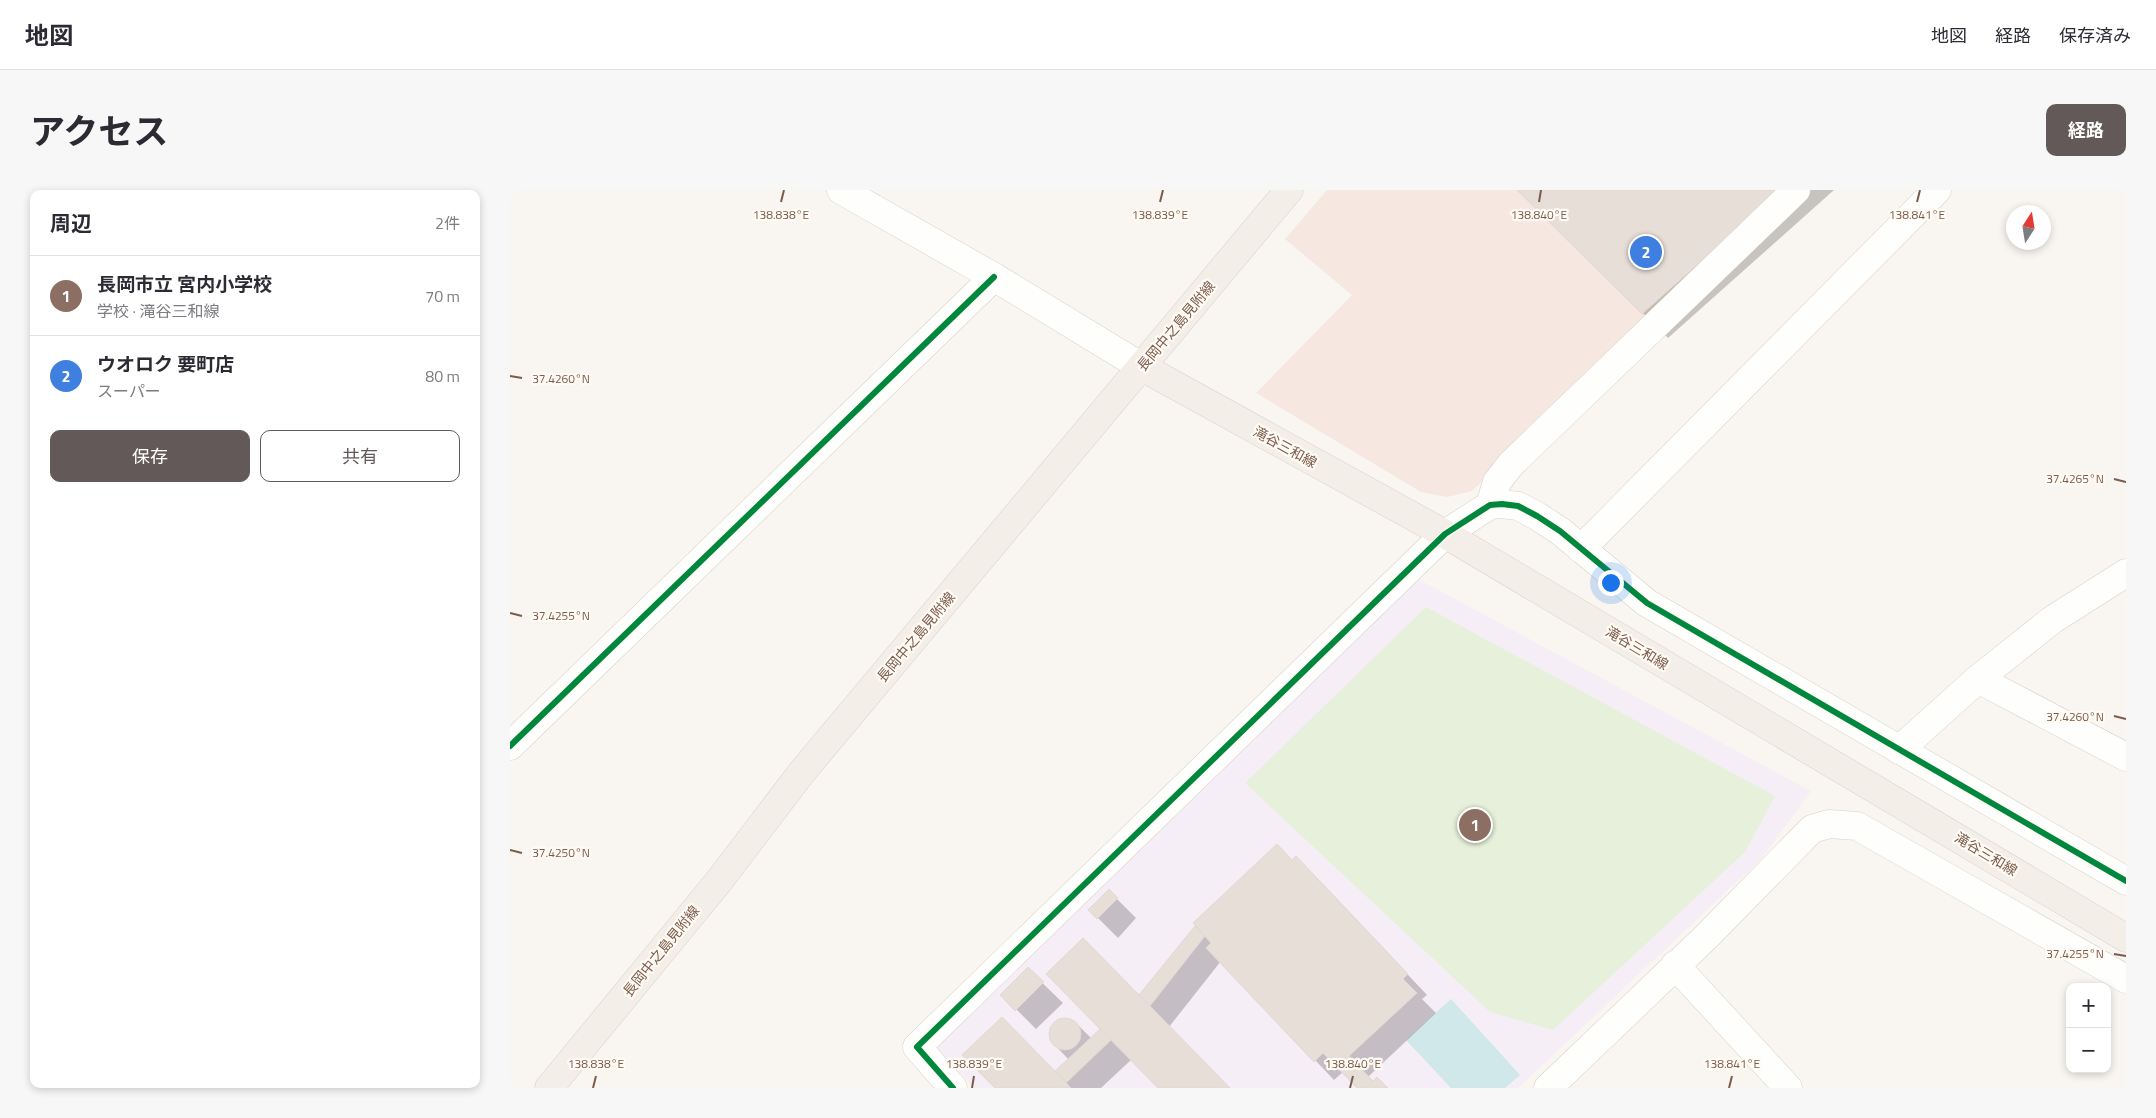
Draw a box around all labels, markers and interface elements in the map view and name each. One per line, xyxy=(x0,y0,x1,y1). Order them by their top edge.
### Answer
text: 地図 xyxy=(25,17,73,53)
text: 地図 xyxy=(1931,22,1967,49)
text: 経路 xyxy=(1995,22,2031,49)
text: 保存済み xyxy=(2059,22,2131,49)
text: アクセス xyxy=(30,104,168,158)
button: 経路 xyxy=(2046,104,2126,156)
text: 138.838°E xyxy=(753,205,809,224)
text: 138.839°E xyxy=(1132,205,1188,224)
text: 138.840°E xyxy=(1511,205,1567,224)
text: 138.841°E xyxy=(1889,205,1945,224)
north arrow xyxy=(2006,205,2051,250)
text: 周辺 xyxy=(50,207,92,239)
text: 2件 xyxy=(435,211,460,235)
pin: 2 xyxy=(1630,233,1662,271)
text: 長岡市立 宮内小学校 xyxy=(97,269,272,298)
street label: 長岡中之島見附線 xyxy=(1132,276,1220,375)
text: 1 xyxy=(62,284,70,308)
text: 70 m xyxy=(425,284,460,308)
text: 学校 · 滝谷三和線 xyxy=(97,299,220,323)
text: ウオロク 要町店 xyxy=(97,349,234,378)
text: 2 xyxy=(62,364,70,388)
text: 80 m xyxy=(425,364,460,388)
text: 37.4260°N xyxy=(532,369,590,388)
text: スーパー xyxy=(97,379,161,403)
street label: 滝谷三和線 xyxy=(1250,420,1321,473)
button: 保存 xyxy=(50,430,250,482)
button: 共有 xyxy=(260,430,460,482)
text: 37.4265°N xyxy=(2046,469,2104,488)
your location xyxy=(1598,570,1624,596)
street label: 長岡中之島見附線 xyxy=(872,587,960,686)
text: 37.4255°N xyxy=(532,606,590,625)
street label: 滝谷三和線 xyxy=(1602,621,1673,675)
text: 37.4260°N xyxy=(2046,707,2104,726)
pin: 1 xyxy=(1459,806,1491,844)
street label: 滝谷三和線 xyxy=(1951,827,2022,881)
text: 37.4250°N xyxy=(532,843,590,862)
street label: 長岡中之島見附線 xyxy=(617,901,704,1001)
text: 37.4255°N xyxy=(2046,944,2104,963)
map controls xyxy=(2066,983,2111,1073)
button: + xyxy=(2066,983,2111,1028)
button: − xyxy=(2066,1028,2111,1073)
text: 138.838°E xyxy=(568,1054,624,1073)
text: 138.839°E xyxy=(946,1054,1002,1073)
text: 138.840°E xyxy=(1325,1054,1381,1073)
text: 138.841°E xyxy=(1704,1054,1760,1073)

